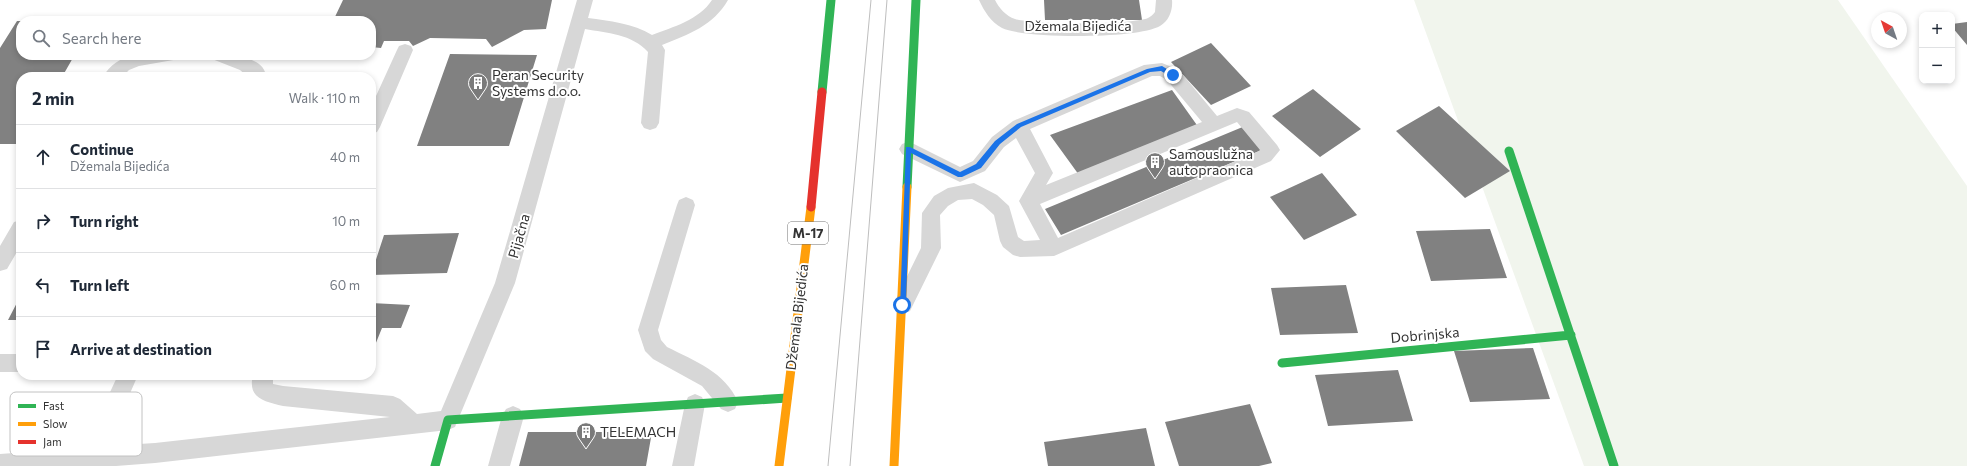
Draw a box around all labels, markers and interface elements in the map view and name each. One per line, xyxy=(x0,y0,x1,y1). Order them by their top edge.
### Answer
north arrow xyxy=(1871,12,1907,48)
map controls xyxy=(1919,12,1955,84)
button: + xyxy=(1919,12,1955,48)
search box xyxy=(16,16,376,60)
street label: Džemala Bijedića xyxy=(1024,17,1132,34)
icon: search xyxy=(30,27,52,49)
text: Search here xyxy=(62,29,141,47)
button: − xyxy=(1919,48,1955,84)
place label: Peran Security Systems d.o.o. xyxy=(492,66,584,99)
route end xyxy=(1164,66,1182,84)
building icon: Peran Security Systems d.o.o. xyxy=(467,72,489,100)
text: 2 min xyxy=(32,88,74,109)
text: Walk · 110 m xyxy=(289,90,360,106)
text: Continue xyxy=(70,140,134,158)
place label: Samouslužna autopraonica xyxy=(1169,145,1253,178)
icon: ahead xyxy=(32,146,54,168)
text: 40 m xyxy=(330,149,360,165)
building icon: Samouslužna autopraonica xyxy=(1144,151,1166,179)
text: Džemala Bijedića xyxy=(70,158,170,174)
icon: right xyxy=(32,210,54,232)
text: Turn right xyxy=(70,212,139,230)
street label: Pijačna xyxy=(504,212,533,260)
text: 10 m xyxy=(332,213,360,229)
road number: M-17 xyxy=(788,222,828,244)
street label: Džemala Bijedića xyxy=(782,263,811,371)
icon: left xyxy=(32,274,54,296)
text: Turn left xyxy=(70,276,129,294)
text: 60 m xyxy=(330,277,360,293)
route start xyxy=(893,296,911,314)
street label: Dobrinjska xyxy=(1390,323,1460,346)
icon: arrive xyxy=(32,338,54,360)
text: Arrive at destination xyxy=(70,340,212,358)
legend xyxy=(10,392,142,456)
text: Fast xyxy=(43,399,65,412)
text: Slow xyxy=(43,417,68,430)
building icon: TELEMACH xyxy=(575,421,597,449)
place label: TELEMACH xyxy=(600,423,676,440)
text: Jam xyxy=(43,435,62,449)

